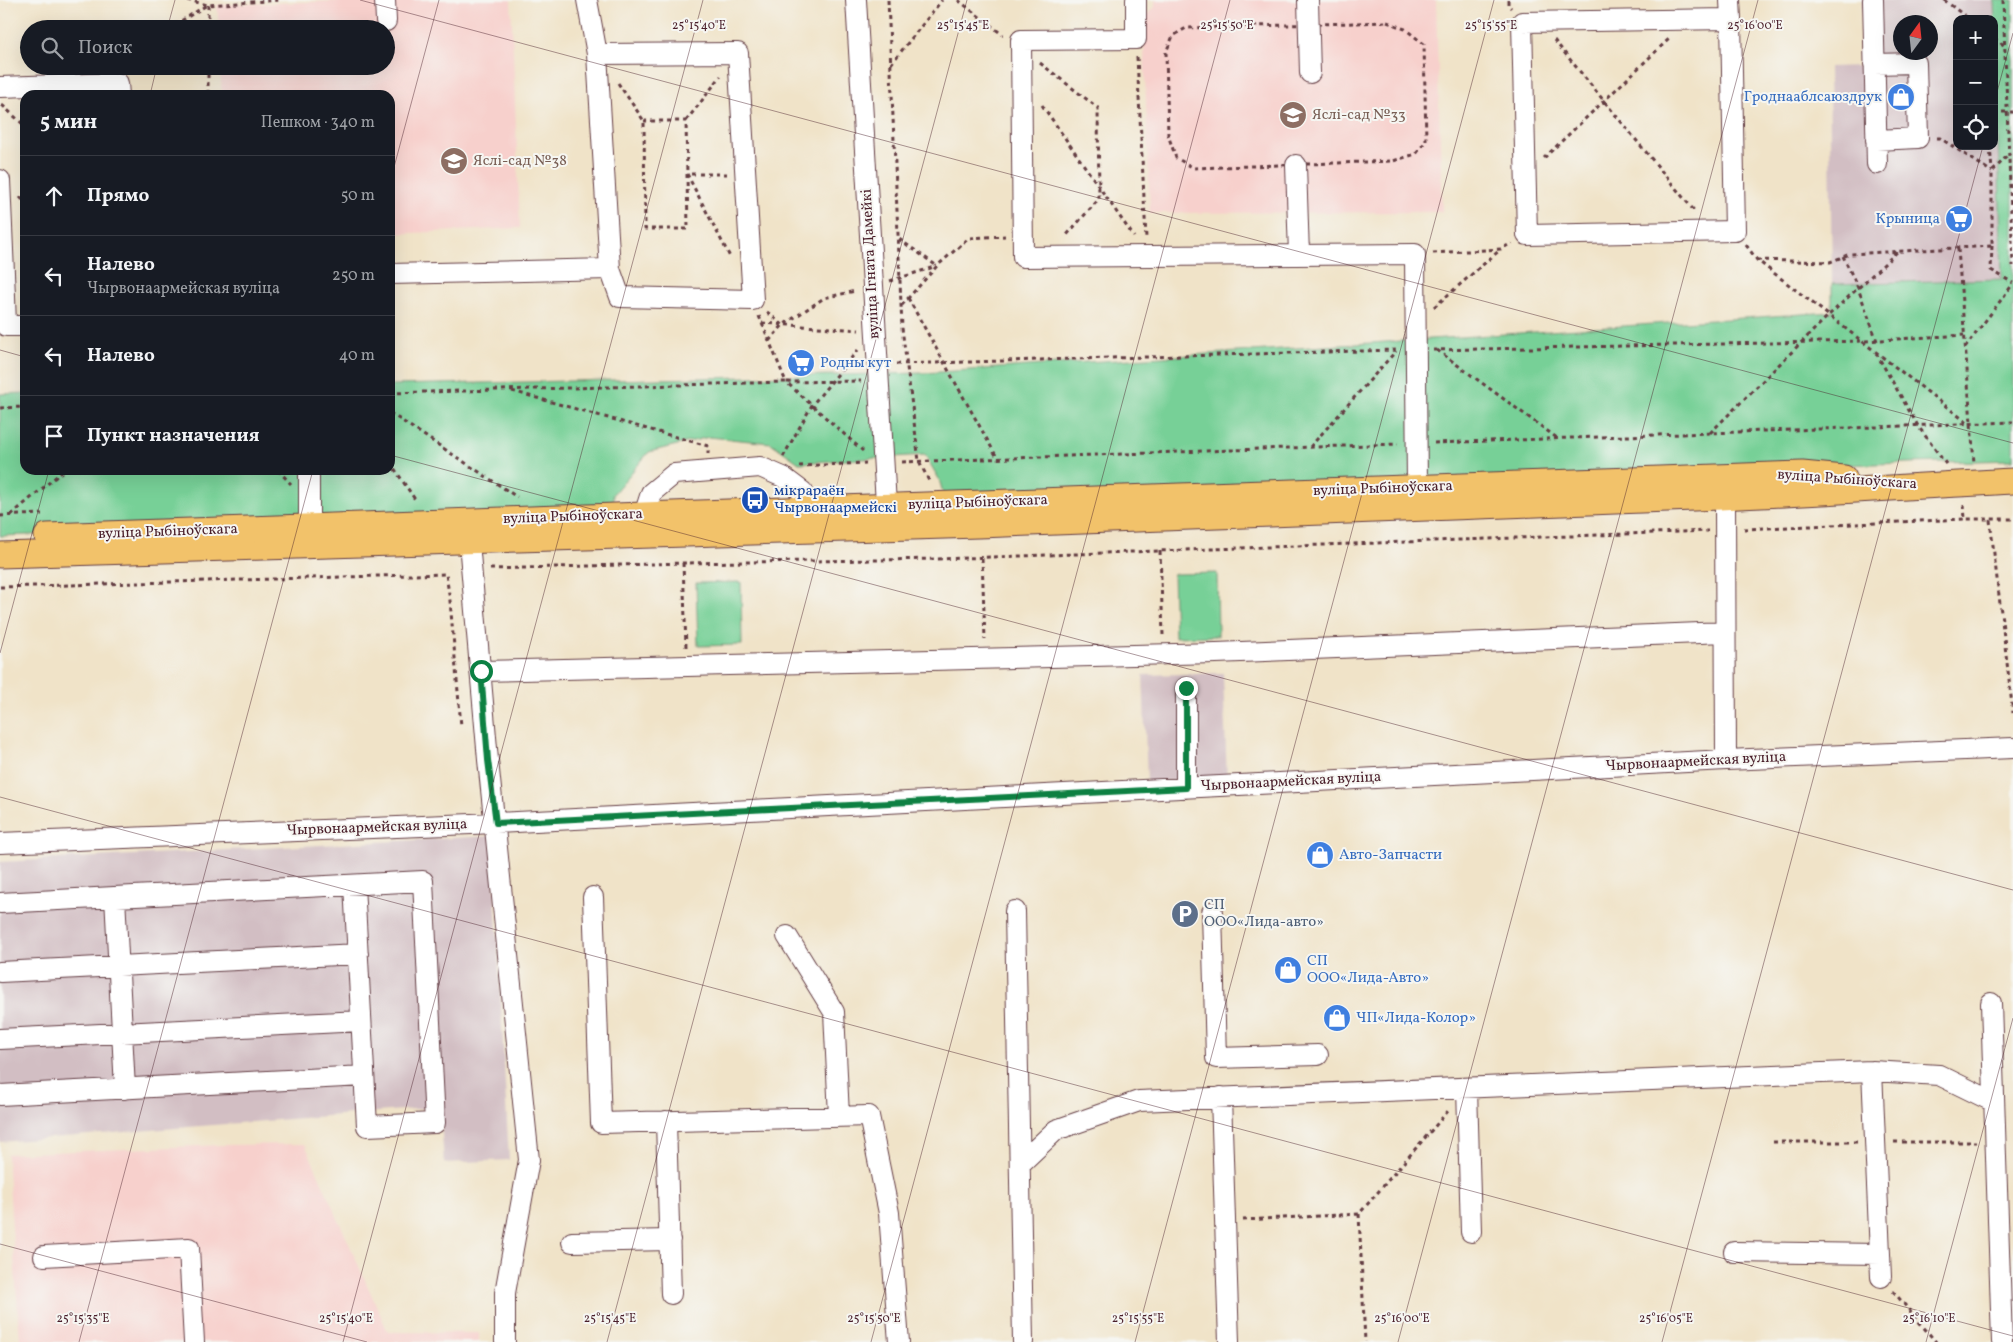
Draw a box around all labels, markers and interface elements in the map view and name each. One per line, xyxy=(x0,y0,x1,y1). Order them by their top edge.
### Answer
north arrow xyxy=(1893,15,1938,60)
map controls xyxy=(1953,15,1998,150)
button: + xyxy=(1953,15,1998,60)
text: 25°15'40"E xyxy=(672,18,726,34)
text: 25°15'45"E xyxy=(937,18,989,34)
text: 25°15'50"E xyxy=(1200,18,1254,34)
text: 25°15'55"E xyxy=(1465,18,1517,34)
text: 25°16'00"E xyxy=(1727,18,1783,34)
search box xyxy=(20,20,395,75)
icon: search xyxy=(38,34,66,62)
text: Поиск xyxy=(78,35,132,61)
button: − xyxy=(1953,60,1998,105)
shop icon: Гроднааблсаюздрук xyxy=(1886,82,1916,112)
place label: Гроднааблсаюздрук xyxy=(1744,87,1882,108)
school or university icon: Яслі-сад №33 xyxy=(1278,100,1308,130)
place label: Яслі-сад №33 xyxy=(1312,105,1406,126)
button: locate xyxy=(1953,105,1998,150)
text: 5 мин xyxy=(40,108,97,137)
text: Пешком · 340 m xyxy=(261,112,375,134)
school or university icon: Яслі-сад №38 xyxy=(439,146,469,176)
place label: Яслі-сад №38 xyxy=(473,151,567,172)
icon: ahead xyxy=(40,182,68,210)
text: Прямо xyxy=(87,183,149,209)
text: 50 m xyxy=(341,185,375,207)
street label: вуліца Ігната Дамейкі xyxy=(857,188,885,340)
supermarket icon: Крыница xyxy=(1944,204,1974,234)
place label: Крыница xyxy=(1876,209,1940,230)
text: Налево xyxy=(87,252,155,278)
icon: left xyxy=(40,262,68,290)
text: 250 m xyxy=(332,265,375,287)
text: Чырвонаармейская вуліца xyxy=(87,278,280,300)
icon: left xyxy=(40,342,68,370)
text: Налево xyxy=(87,343,155,369)
text: 40 m xyxy=(339,345,375,367)
supermarket icon: Родны кут xyxy=(786,348,816,378)
place label: Родны кут xyxy=(820,353,892,374)
icon: arrive xyxy=(40,422,68,450)
text: Пункт назначения xyxy=(87,423,260,449)
street label: вуліца Рыбіноўскага xyxy=(1776,465,1918,495)
street label: вуліца Рыбіноўскага xyxy=(1313,476,1453,502)
place label: мікрараён Чырвонаармейскі xyxy=(774,481,897,519)
bus stop icon: мікрараён Чырвонаармейскі xyxy=(740,485,770,515)
street label: вуліца Рыбіноўскага xyxy=(908,490,1048,516)
street label: вуліца Рыбіноўскага xyxy=(503,504,643,530)
street label: вуліца Рыбіноўскага xyxy=(98,519,238,545)
route start xyxy=(470,660,493,683)
route end xyxy=(1175,677,1198,700)
street label: Чырвонаармейская вуліца xyxy=(1605,747,1787,777)
street label: Чырвонаармейская вуліца xyxy=(1200,767,1382,797)
street label: Чырвонаармейская вуліца xyxy=(286,814,468,842)
shop icon: Авто-Запчасти xyxy=(1305,840,1335,870)
place label: Авто-Запчасти xyxy=(1339,845,1442,866)
place label: СП ООО«Лида-авто» xyxy=(1204,895,1324,933)
parking icon: СП ООО«Лида-авто» xyxy=(1170,899,1200,929)
place label: СП ООО«Лида-Авто» xyxy=(1307,951,1429,989)
shop icon: СП ООО«Лида-Авто» xyxy=(1273,955,1303,985)
shop icon: ЧП«Лида-Колор» xyxy=(1322,1003,1352,1033)
place label: ЧП«Лида-Колор» xyxy=(1356,1008,1476,1029)
text: 25°15'35"E xyxy=(57,1311,109,1327)
text: 25°15'40"E xyxy=(319,1311,373,1327)
text: 25°15'45"E xyxy=(584,1311,636,1327)
text: 25°15'50"E xyxy=(847,1311,901,1327)
text: 25°15'55"E xyxy=(1112,1311,1164,1327)
text: 25°16'00"E xyxy=(1374,1311,1430,1327)
text: 25°16'05"E xyxy=(1639,1311,1693,1327)
text: 25°16'10"E xyxy=(1903,1311,1955,1327)

